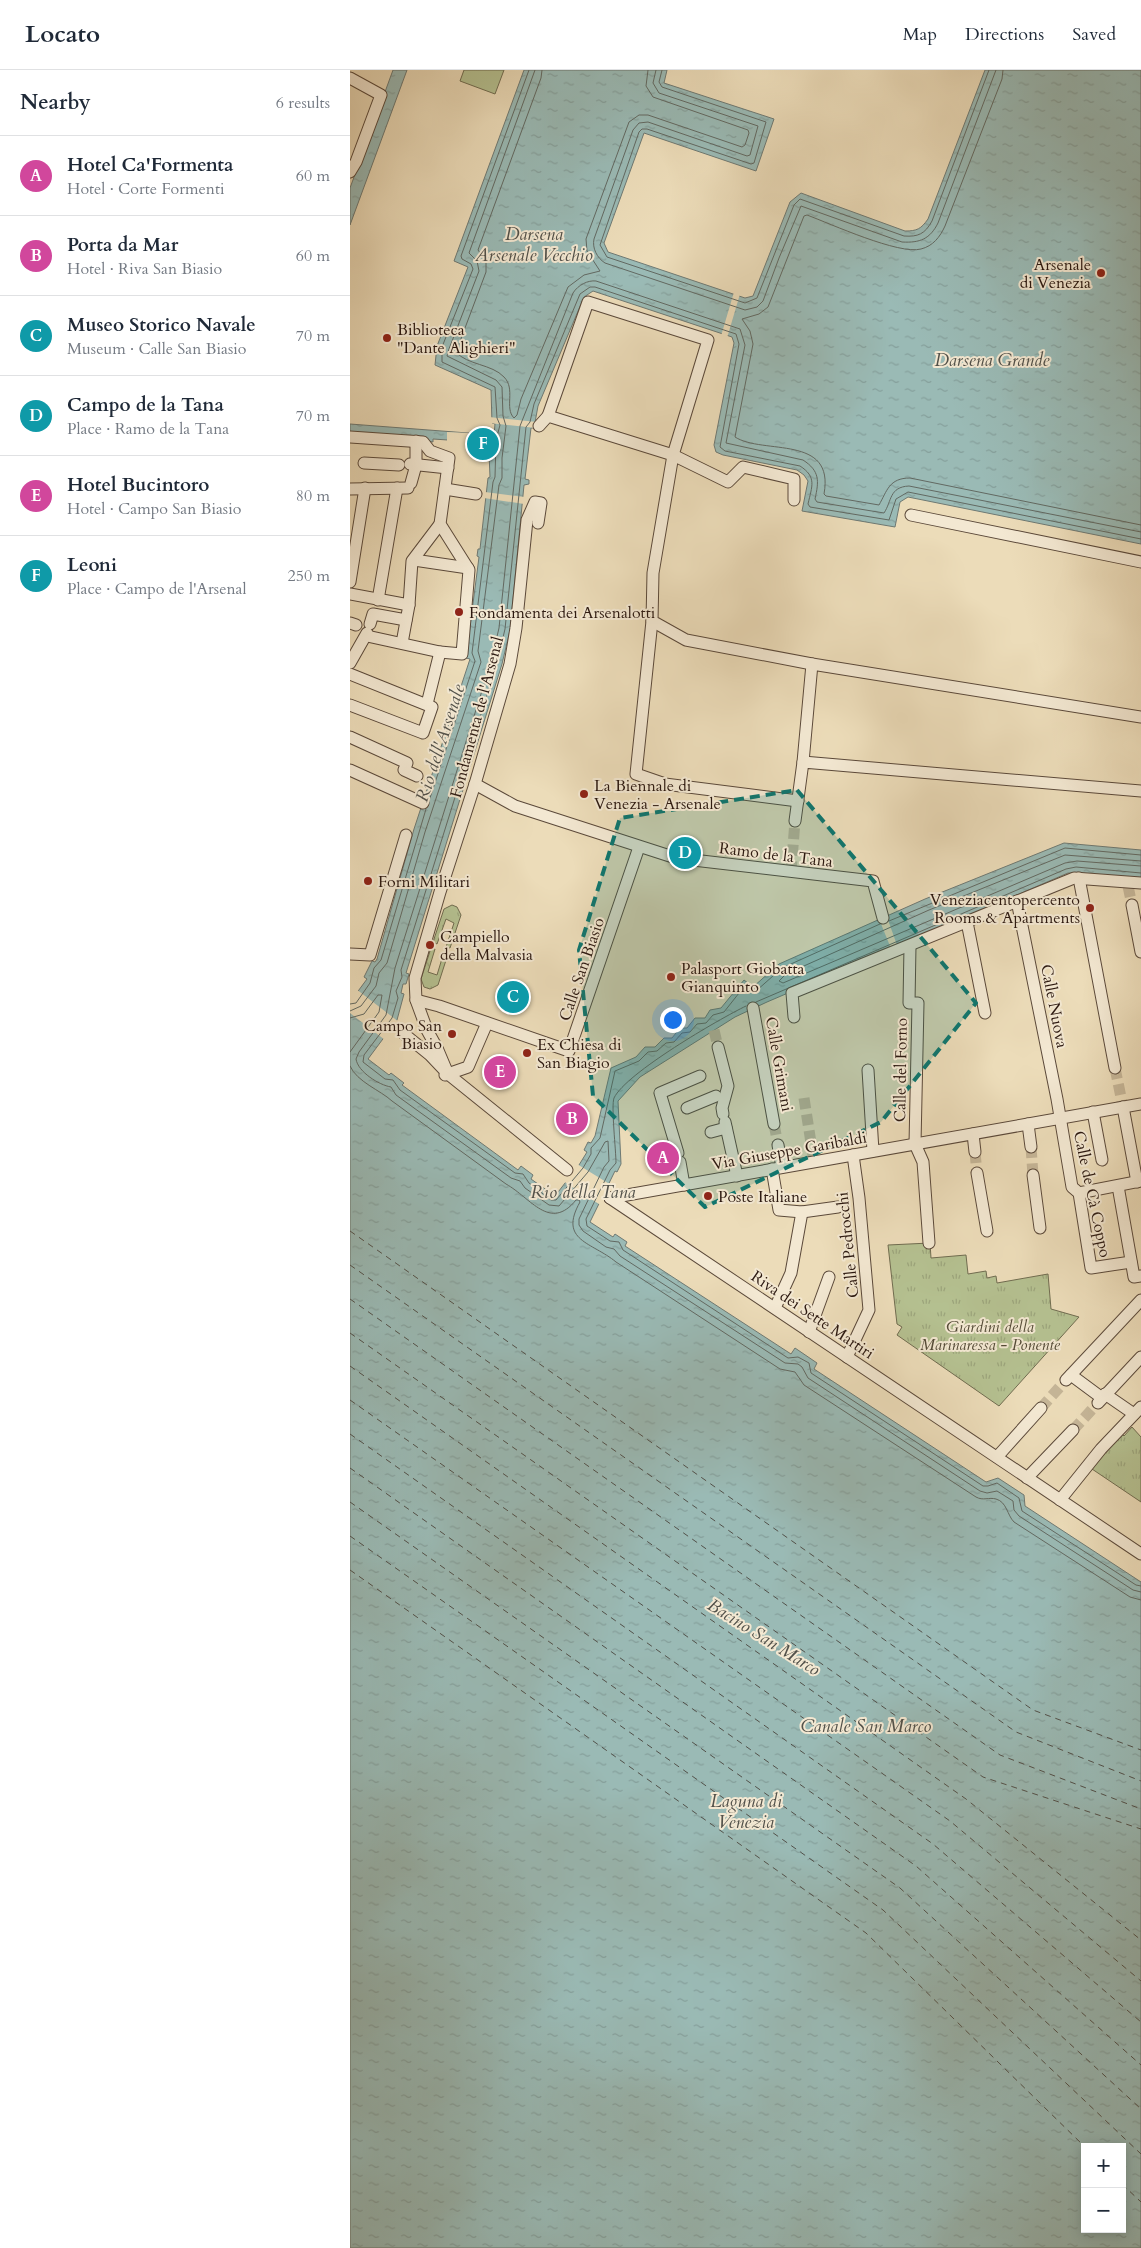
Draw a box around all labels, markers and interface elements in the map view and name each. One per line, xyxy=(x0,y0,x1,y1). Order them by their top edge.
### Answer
text: Locato xyxy=(25,18,100,51)
text: Map xyxy=(903,22,937,47)
text: Directions xyxy=(965,22,1044,47)
text: Saved xyxy=(1072,22,1116,47)
text: Nearby xyxy=(20,88,91,117)
text: 6 results xyxy=(276,92,330,114)
text: Hotel Ca'Formenta xyxy=(67,152,233,178)
text: A xyxy=(30,165,42,187)
text: 60 m xyxy=(296,165,330,187)
text: Hotel · Corte Formenti xyxy=(67,178,224,200)
water label: Darsena Arsenale Vecchio xyxy=(474,222,593,268)
text: Porta da Mar xyxy=(67,232,178,258)
text: B xyxy=(30,245,42,267)
text: 60 m xyxy=(296,245,330,267)
place label: Arsenale di Venezia xyxy=(1020,254,1091,294)
text: Hotel · Riva San Biasio xyxy=(67,258,222,280)
marker: Arsenale di Venezia xyxy=(1095,267,1107,279)
text: Museo Storico Navale xyxy=(67,312,256,338)
place label: Biblioteca "Dante Alighieri" xyxy=(397,319,515,359)
text: C xyxy=(30,325,42,347)
text: 70 m xyxy=(296,325,330,347)
marker: Biblioteca "Dante Alighieri" xyxy=(381,332,393,344)
text: Museum · Calle San Biasio xyxy=(67,338,246,360)
water label: Darsena Grande xyxy=(935,348,1051,373)
text: Campo de la Tana xyxy=(67,392,224,418)
text: D xyxy=(29,405,43,427)
text: 70 m xyxy=(296,405,330,427)
text: Place · Ramo de la Tana xyxy=(67,418,229,440)
pin: F xyxy=(467,425,499,463)
text: Hotel Bucintoro xyxy=(67,472,209,498)
text: E xyxy=(31,485,41,507)
text: 80 m xyxy=(296,485,330,507)
text: Hotel · Campo San Biasio xyxy=(67,498,241,520)
text: Leoni xyxy=(67,552,117,578)
text: F xyxy=(31,565,41,587)
text: 250 m xyxy=(288,565,330,587)
text: Place · Campo de l'Arsenal xyxy=(67,578,247,600)
place label: Fondamenta dei Arsenalotti xyxy=(469,602,656,624)
marker: Fondamenta dei Arsenalotti xyxy=(453,606,465,618)
street label: Fondamenta de l'Arsenal xyxy=(445,634,509,800)
water label: Rio dell'Arsenale xyxy=(410,680,472,805)
place label: La Biennale di Venezia - Arsenale xyxy=(594,775,721,815)
marker: La Biennale di Venezia - Arsenale xyxy=(578,788,590,800)
pin: D xyxy=(669,834,701,872)
street label: Ramo de la Tana xyxy=(718,837,834,873)
place label: Forni Militari xyxy=(378,871,470,893)
marker: Forni Militari xyxy=(362,875,374,887)
place label: Veneziacentopercento Rooms & Apartments xyxy=(930,889,1080,929)
marker: Veneziacentopercento Rooms & Apartments xyxy=(1084,902,1096,914)
street label: Calle San Biasio xyxy=(554,914,610,1024)
place label: Campiello della Malvasia xyxy=(440,926,533,966)
marker: Campiello della Malvasia xyxy=(424,939,436,951)
place label: Palasport Giobatta Gianquinto xyxy=(681,958,804,998)
street label: Calle Nuova xyxy=(1035,962,1073,1050)
marker: Palasport Giobatta Gianquinto xyxy=(665,971,677,983)
pin: C xyxy=(497,978,529,1016)
your location xyxy=(660,1007,686,1033)
place label: Campo San Biasio xyxy=(364,1015,442,1055)
street label: Calle Grimani xyxy=(760,1015,798,1114)
street label: Calle del Forno xyxy=(889,1017,913,1122)
marker: Campo San Biasio xyxy=(446,1028,458,1040)
place label: Ex Chiesa di San Biagio xyxy=(537,1034,622,1074)
marker: Ex Chiesa di San Biagio xyxy=(521,1047,533,1059)
pin: E xyxy=(484,1053,516,1091)
pin: B xyxy=(556,1100,588,1138)
street label: Via Giuseppe Garibaldi xyxy=(710,1126,869,1175)
street label: Calle de Cà Coppo xyxy=(1068,1129,1116,1260)
pin: A xyxy=(647,1139,679,1177)
water label: Rio della Tana xyxy=(530,1180,636,1205)
place label: Poste Italiane xyxy=(718,1186,807,1208)
marker: Poste Italiane xyxy=(702,1190,714,1202)
street label: Calle Pedrocchi xyxy=(831,1190,864,1299)
street label: Riva dei Sette Martiri xyxy=(747,1265,879,1365)
park label: Giardini della Marinaressa - Ponente xyxy=(920,1316,1061,1356)
water label: Bacino San Marco xyxy=(703,1593,825,1682)
water label: Canale San Marco xyxy=(801,1714,931,1739)
water label: Laguna di Venezia xyxy=(710,1789,783,1835)
map controls xyxy=(1081,2143,1126,2233)
button: + xyxy=(1081,2143,1126,2188)
button: − xyxy=(1081,2188,1126,2233)

